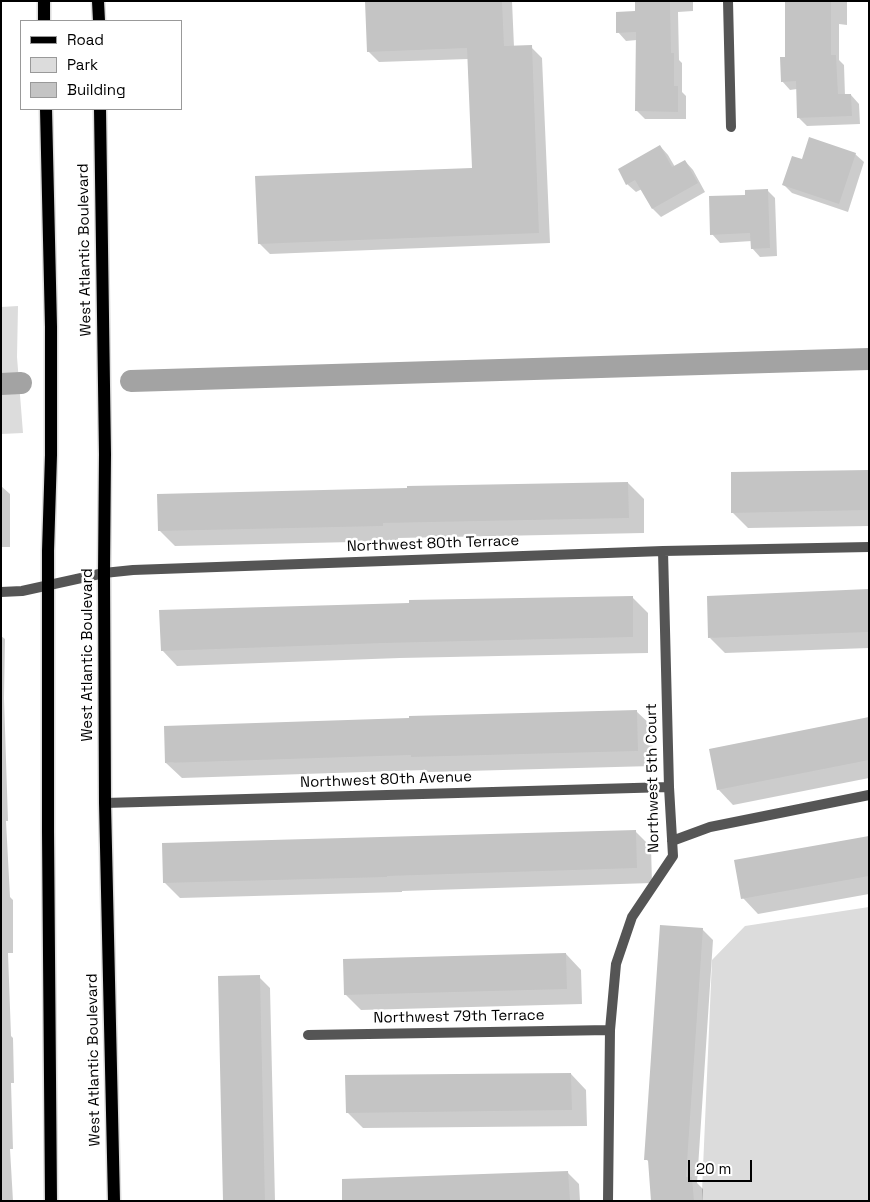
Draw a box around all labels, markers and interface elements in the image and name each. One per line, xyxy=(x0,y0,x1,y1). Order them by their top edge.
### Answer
legend xyxy=(20,20,182,110)
text: Road xyxy=(67,30,104,49)
text: Park xyxy=(67,55,98,74)
text: Building xyxy=(67,80,126,99)
street label: West Atlantic Boulevard xyxy=(74,163,96,337)
street label: Northwest 80th Terrace xyxy=(346,532,520,556)
street label: West Atlantic Boulevard xyxy=(79,568,97,742)
street label: Northwest 5th Court xyxy=(643,703,663,853)
street label: Northwest 80th Avenue xyxy=(300,768,472,792)
street label: West Atlantic Boulevard xyxy=(83,973,105,1147)
street label: Northwest 79th Terrace xyxy=(373,1007,545,1027)
scale bar xyxy=(690,1150,754,1182)
text: 20 m xyxy=(696,1159,731,1178)

